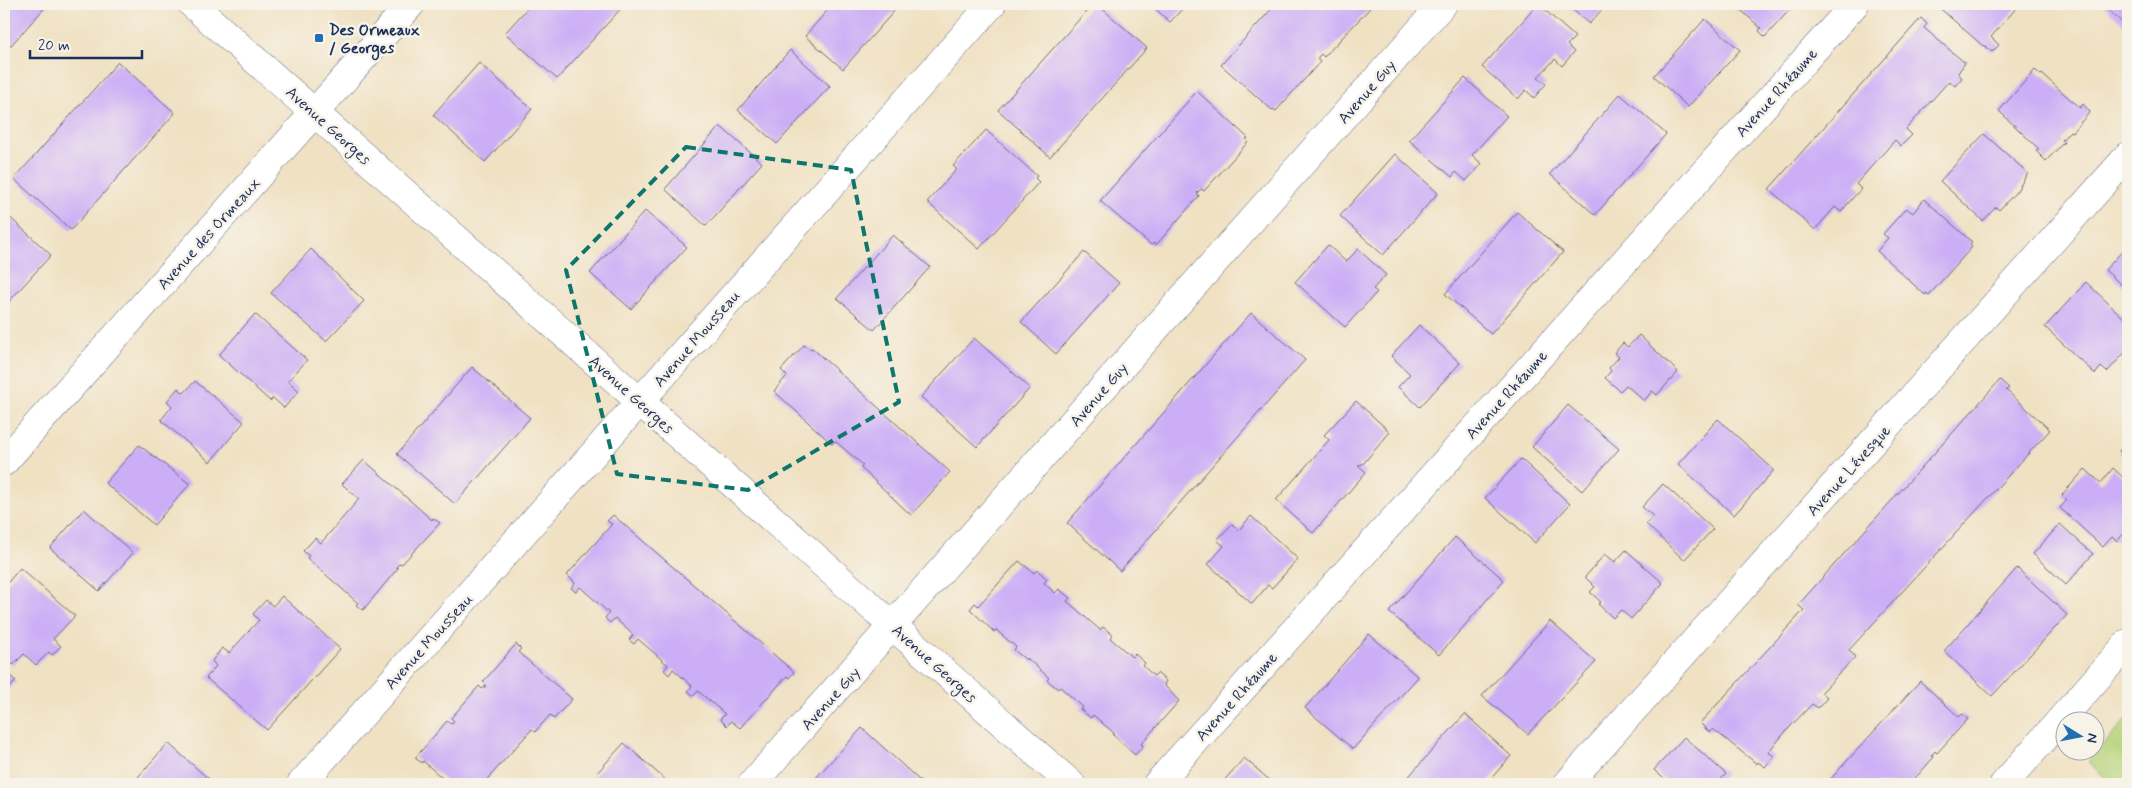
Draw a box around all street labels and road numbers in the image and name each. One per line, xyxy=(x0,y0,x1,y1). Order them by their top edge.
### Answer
street label: Avenue Rhéaume xyxy=(1731,44,1823,142)
street label: Avenue Guy xyxy=(1333,55,1401,129)
street label: Avenue Georges xyxy=(280,82,375,171)
street label: Avenue des Ormeaux xyxy=(153,173,265,295)
street label: Avenue Mousseau xyxy=(649,286,745,392)
street label: Avenue Rhéaume xyxy=(1461,346,1553,444)
street label: Avenue Georges xyxy=(583,351,678,440)
street label: Avenue Guy xyxy=(1065,358,1133,432)
street label: Avenue Lévesque xyxy=(1803,421,1896,521)
street label: Avenue Mousseau xyxy=(380,589,478,694)
street label: Avenue Georges xyxy=(886,620,981,709)
street label: Avenue Rhéaume xyxy=(1191,648,1283,746)
street label: Avenue Guy xyxy=(797,663,865,735)

